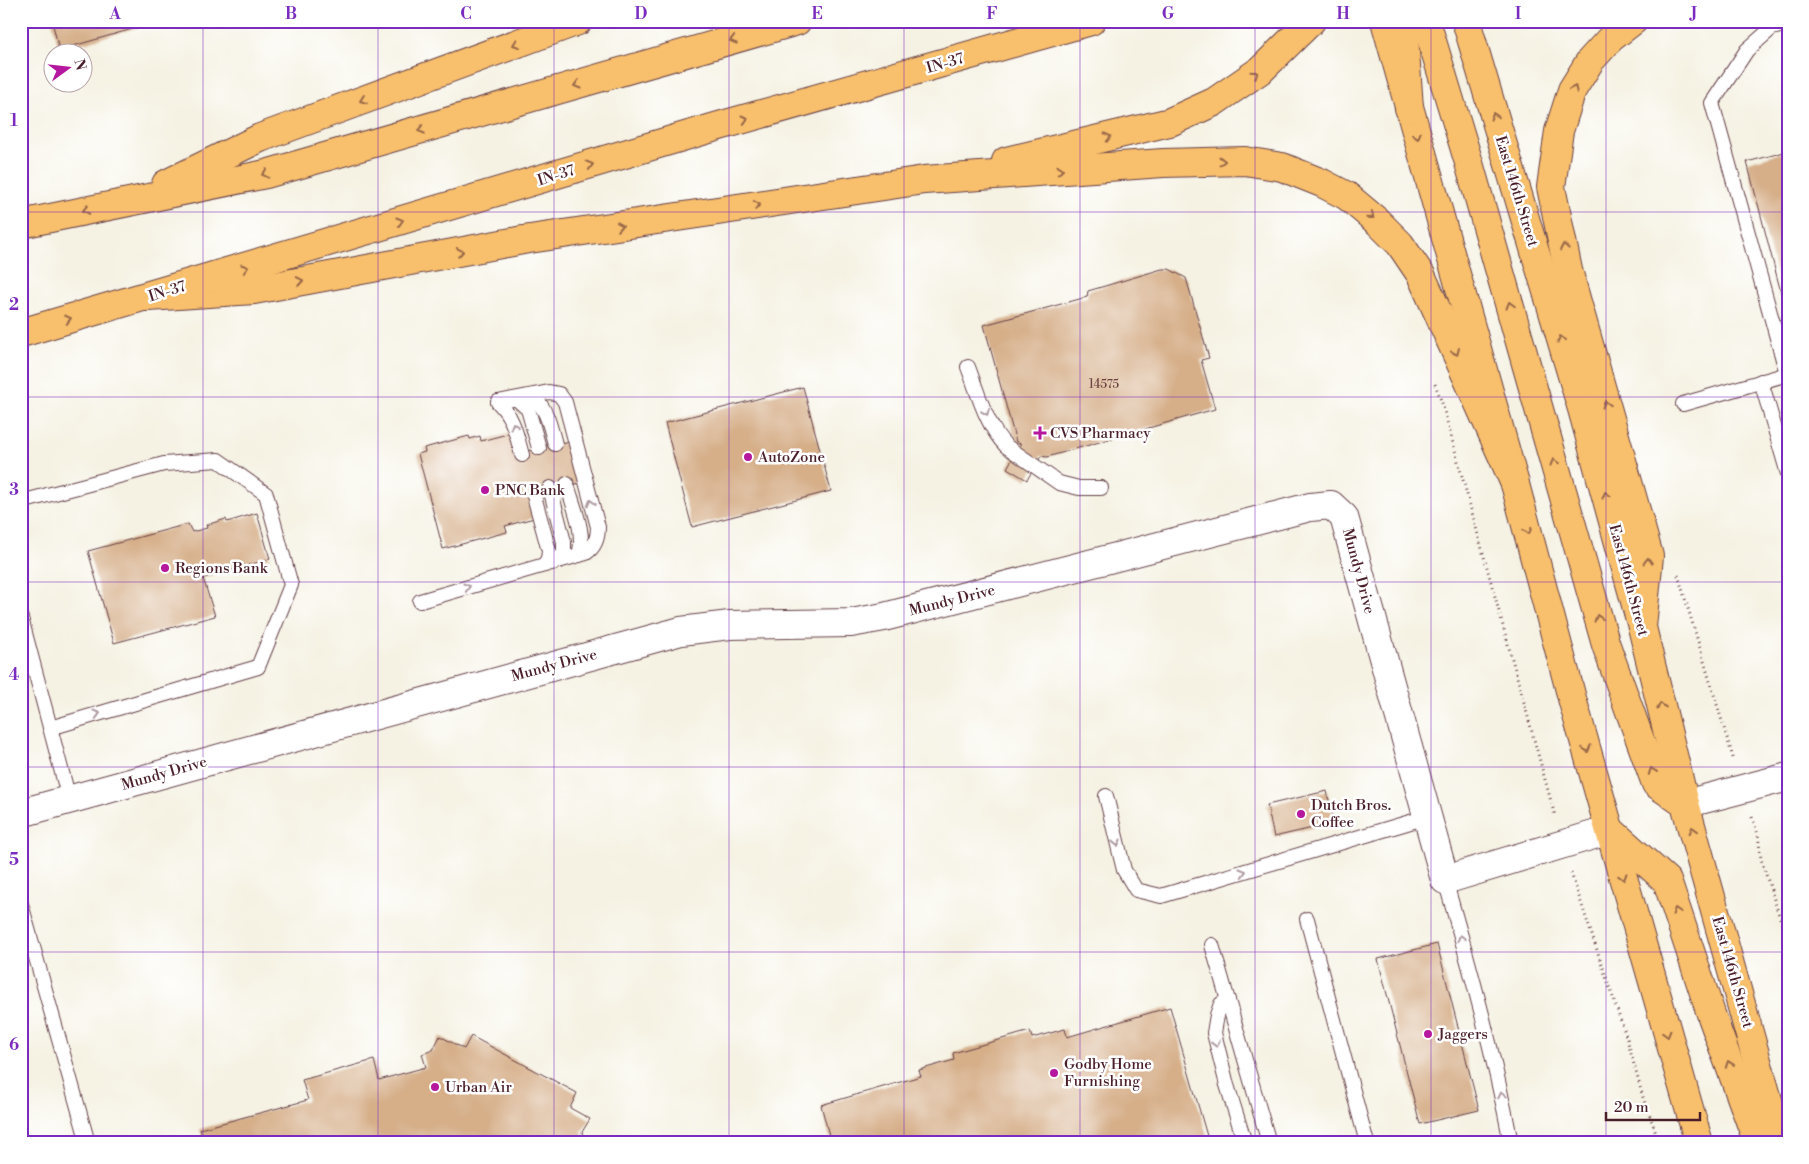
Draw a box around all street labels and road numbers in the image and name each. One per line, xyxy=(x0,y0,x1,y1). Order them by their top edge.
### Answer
street label: IN-37 xyxy=(924,49,967,78)
street label: East 146th Street xyxy=(1491,133,1543,250)
street label: IN-37 xyxy=(535,161,578,190)
street label: IN-37 xyxy=(146,277,189,306)
street label: East 146th Street xyxy=(1604,522,1653,639)
street label: Mundy Drive xyxy=(1338,526,1379,616)
street label: Mundy Drive xyxy=(907,581,997,620)
street label: Mundy Drive xyxy=(509,645,599,686)
street label: Mundy Drive xyxy=(119,752,209,795)
street label: East 146th Street xyxy=(1708,914,1758,1031)

